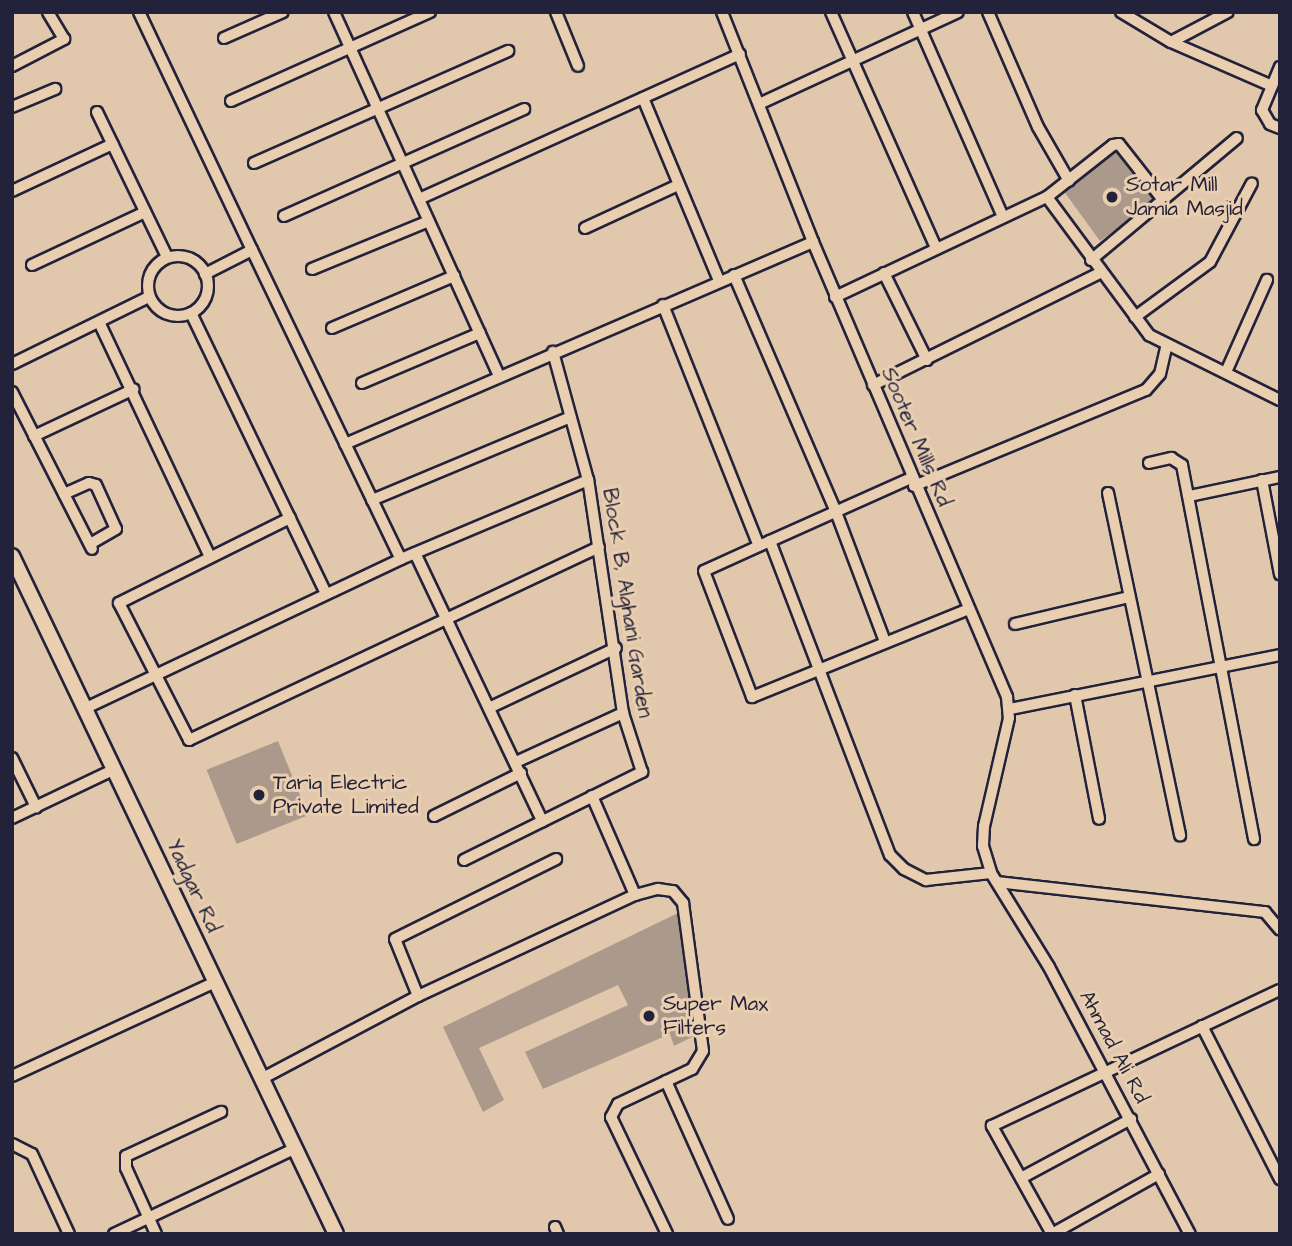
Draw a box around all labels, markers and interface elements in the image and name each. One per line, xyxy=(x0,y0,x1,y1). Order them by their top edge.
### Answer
place label: Sotar Mill Jamia Masjid xyxy=(1126,172,1243,222)
marker: Sotar Mill Jamia Masjid xyxy=(1104,189,1120,205)
street label: Sooter Mills Rd xyxy=(875,364,957,510)
street label: Block B, Alghani Garden xyxy=(596,487,658,719)
place label: Tariq Electric Private Limited xyxy=(273,770,419,820)
marker: Tariq Electric Private Limited xyxy=(251,787,267,803)
street label: Yadgar Rd xyxy=(160,835,226,937)
street label: Ahmad Ali Rd xyxy=(1074,986,1154,1108)
place label: Super Max Filters xyxy=(663,991,768,1041)
marker: Super Max Filters xyxy=(641,1008,657,1024)

